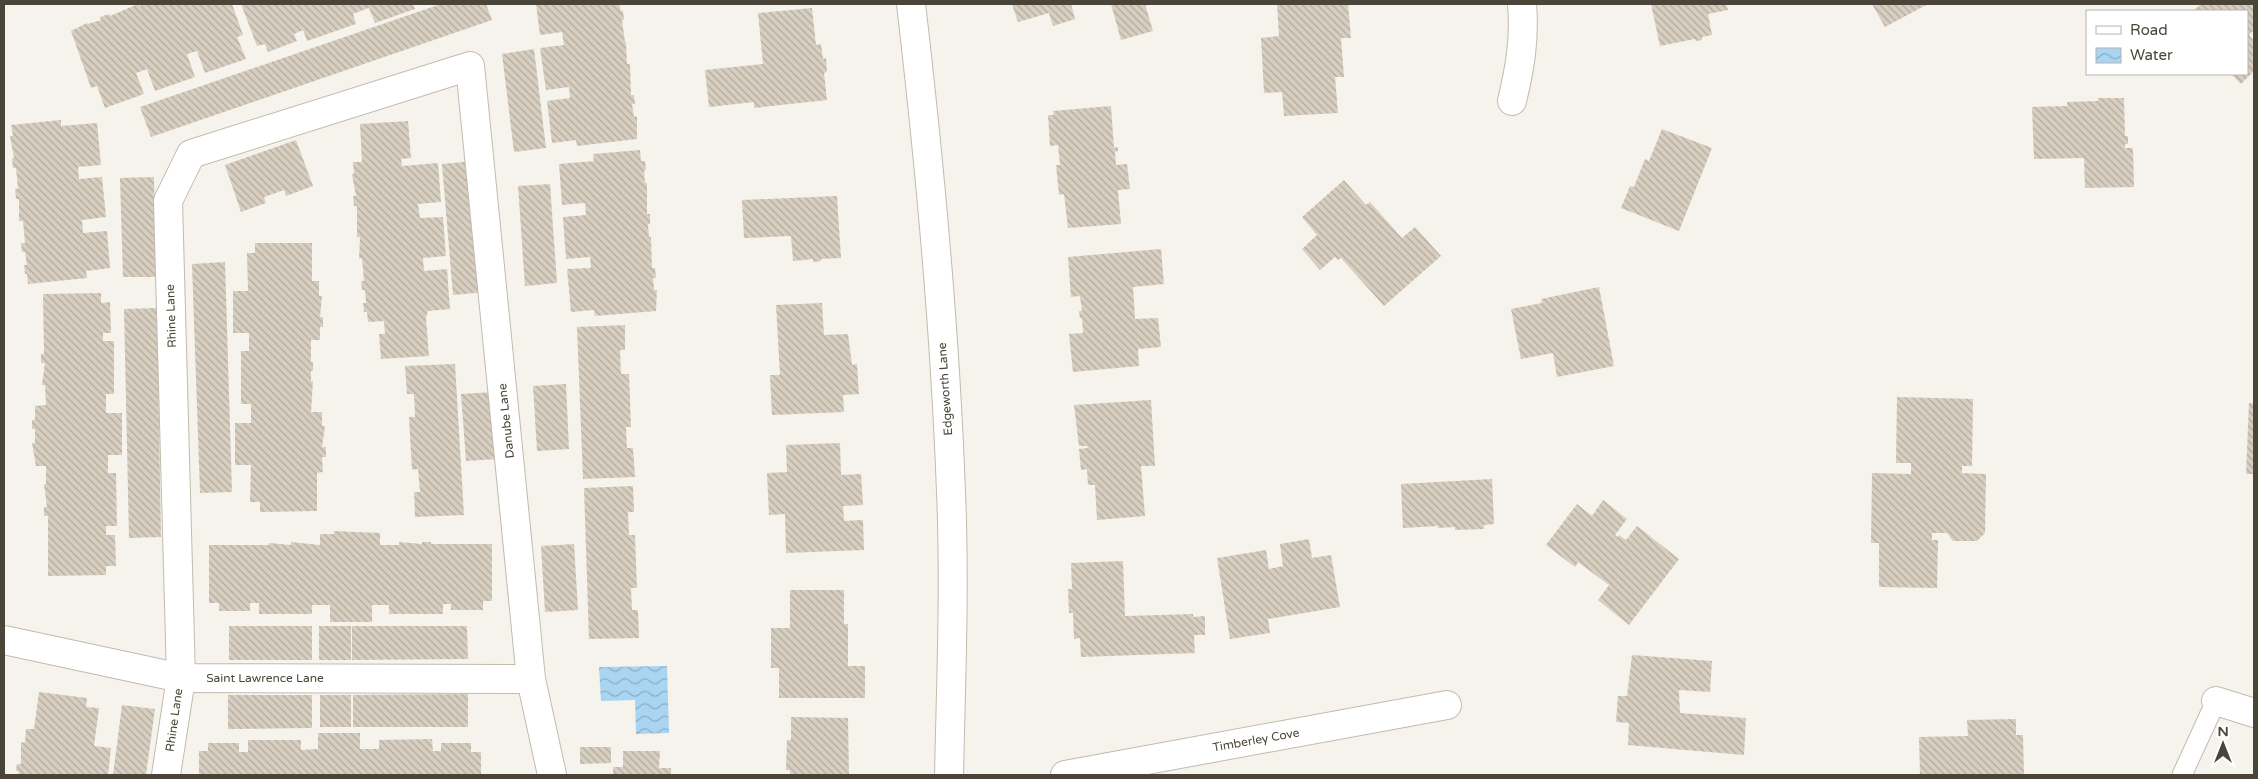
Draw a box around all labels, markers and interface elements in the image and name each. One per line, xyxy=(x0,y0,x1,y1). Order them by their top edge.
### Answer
legend xyxy=(2086,10,2248,75)
text: Road xyxy=(2130,21,2168,39)
text: Water xyxy=(2130,46,2173,64)
street label: Rhine Lane xyxy=(163,284,179,348)
street label: Edgeworth Lane xyxy=(935,342,955,436)
street label: Danube Lane xyxy=(495,383,517,459)
street label: Saint Lawrence Lane xyxy=(206,671,324,685)
street label: Rhine Lane xyxy=(163,687,185,753)
north arrow xyxy=(2198,719,2248,769)
text: N xyxy=(2217,723,2229,740)
street label: Timberley Cove xyxy=(1212,725,1301,755)

